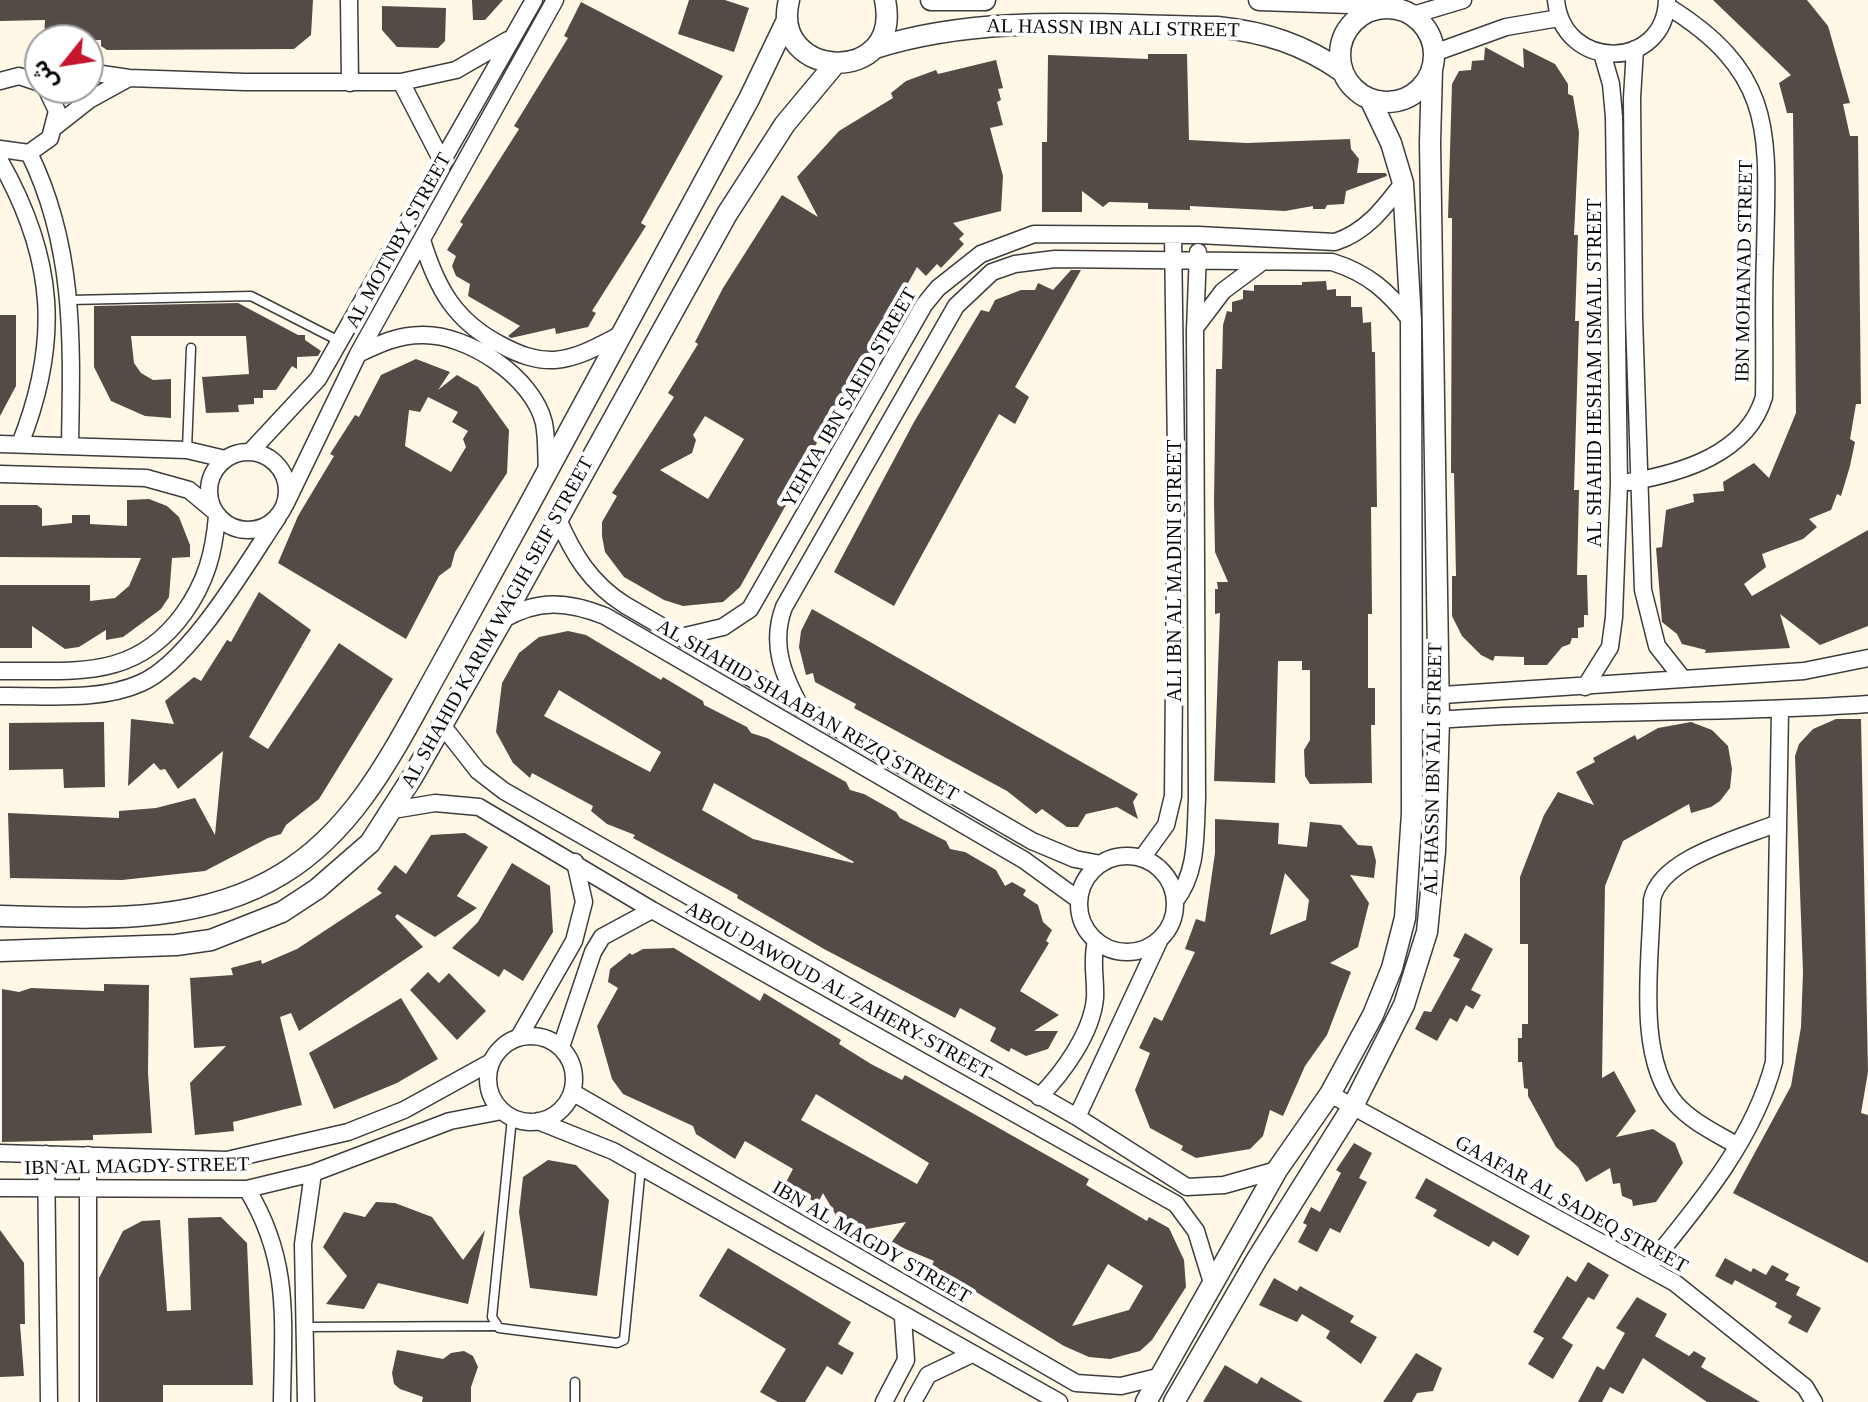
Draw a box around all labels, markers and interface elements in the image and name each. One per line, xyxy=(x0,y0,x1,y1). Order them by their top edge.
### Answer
street label: AL HASSN IBN ALI STREET xyxy=(986,15,1240,43)
north arrow xyxy=(24,24,104,104)
text: ش xyxy=(26,56,63,95)
street label: AL MOTNBY STREET xyxy=(341,149,457,333)
street label: IBN MOHANAD STREET xyxy=(1731,160,1759,382)
street label: AL SHAHID HESHAM ISMAIL STREET xyxy=(1584,199,1608,547)
street label: YEHYA IBN SAEID STREET xyxy=(777,284,923,512)
street label: ALI IBN AL MADINI STREET xyxy=(1164,440,1188,702)
street label: AL SHAHID KARIM WAGIH SEIF STREET xyxy=(397,453,599,793)
street label: AL SHAHID SHAABAN REZQ STREET xyxy=(652,614,962,808)
street label: AL HASSN IBN ALI STREET xyxy=(1420,642,1448,896)
street label: ABOU DAWOUD AL ZAHERY STREET xyxy=(681,897,995,1085)
street label: GAAFAR AL SADEQ STREET xyxy=(1450,1131,1692,1279)
street label: IBN AL MAGDY STREET xyxy=(24,1153,250,1181)
street label: IBN AL MAGDY STREET xyxy=(768,1176,974,1310)

